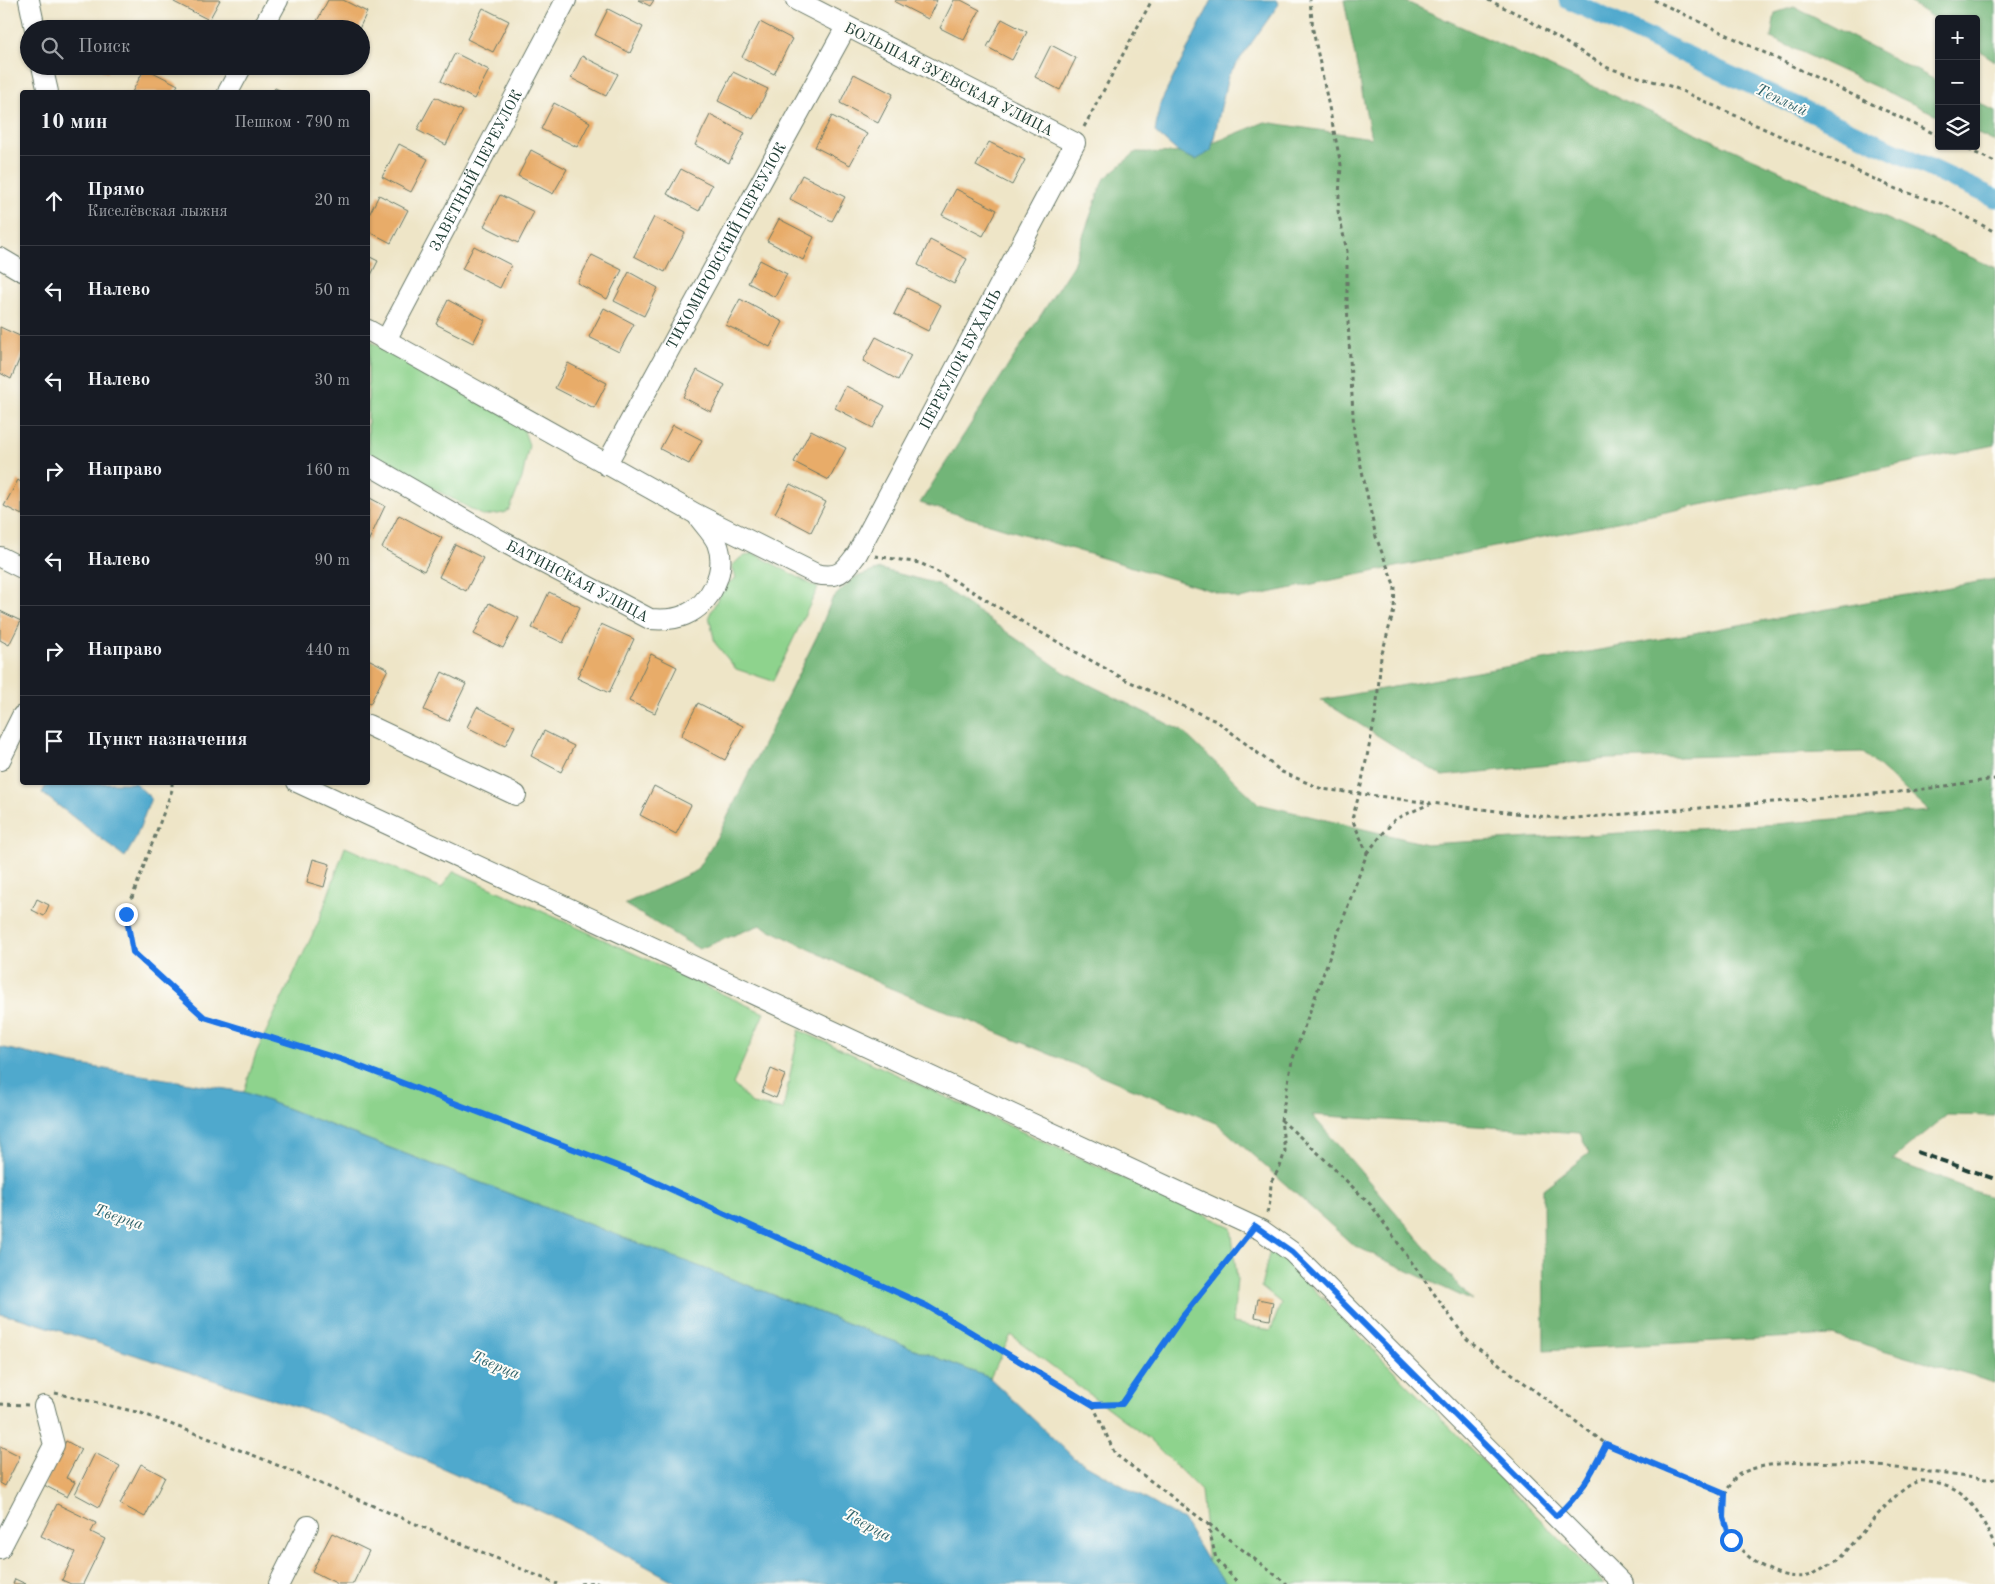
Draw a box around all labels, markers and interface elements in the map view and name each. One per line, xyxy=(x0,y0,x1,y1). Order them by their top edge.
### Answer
map controls xyxy=(1935,15,1980,150)
button: + xyxy=(1935,15,1980,60)
search box xyxy=(20,20,370,75)
street label: БОЛЬШАЯ ЗУЕВСКАЯ УЛИЦА xyxy=(842,21,1056,140)
icon: search xyxy=(38,34,66,62)
text: Поиск xyxy=(78,38,130,57)
button: − xyxy=(1935,60,1980,105)
water label: Теплый xyxy=(1753,82,1810,120)
street label: ЗАВЕТНЫЙ ПЕРЕУЛОК xyxy=(428,88,526,254)
button: layers xyxy=(1935,105,1980,150)
text: 10 мин xyxy=(40,112,108,133)
text: Пешком · 790 m xyxy=(234,115,350,131)
street label: ТИХОМИРОВСКИЙ ПЕРЕУЛОК xyxy=(665,140,790,352)
text: Прямо xyxy=(87,181,145,200)
icon: ahead xyxy=(40,187,68,215)
text: 20 m xyxy=(314,193,350,209)
text: Киселёвская лыжня xyxy=(87,204,228,220)
icon: left xyxy=(40,277,68,305)
text: Налево xyxy=(87,281,150,300)
text: 50 m xyxy=(314,283,350,299)
street label: ПЕРЕУЛОК БУХАНЬ xyxy=(918,287,1005,433)
icon: left xyxy=(40,367,68,395)
text: Налево xyxy=(87,371,150,390)
text: 30 m xyxy=(314,373,350,389)
icon: right xyxy=(40,457,68,485)
text: Направо xyxy=(87,461,162,480)
text: 160 m xyxy=(305,463,350,479)
street label: БАТИНСКАЯ УЛИЦА xyxy=(503,539,651,626)
icon: left xyxy=(40,547,68,575)
text: Налево xyxy=(87,551,150,570)
text: 90 m xyxy=(314,553,350,569)
icon: right xyxy=(40,637,68,665)
text: Направо xyxy=(87,641,162,660)
text: 440 m xyxy=(305,643,350,659)
icon: arrive xyxy=(40,727,68,755)
text: Пункт назначения xyxy=(87,731,247,750)
route end xyxy=(115,903,138,926)
water label: Тверца xyxy=(92,1202,145,1233)
water label: Тверца xyxy=(469,1349,522,1383)
water label: Тверца xyxy=(841,1507,894,1545)
route start xyxy=(1720,1529,1743,1552)

